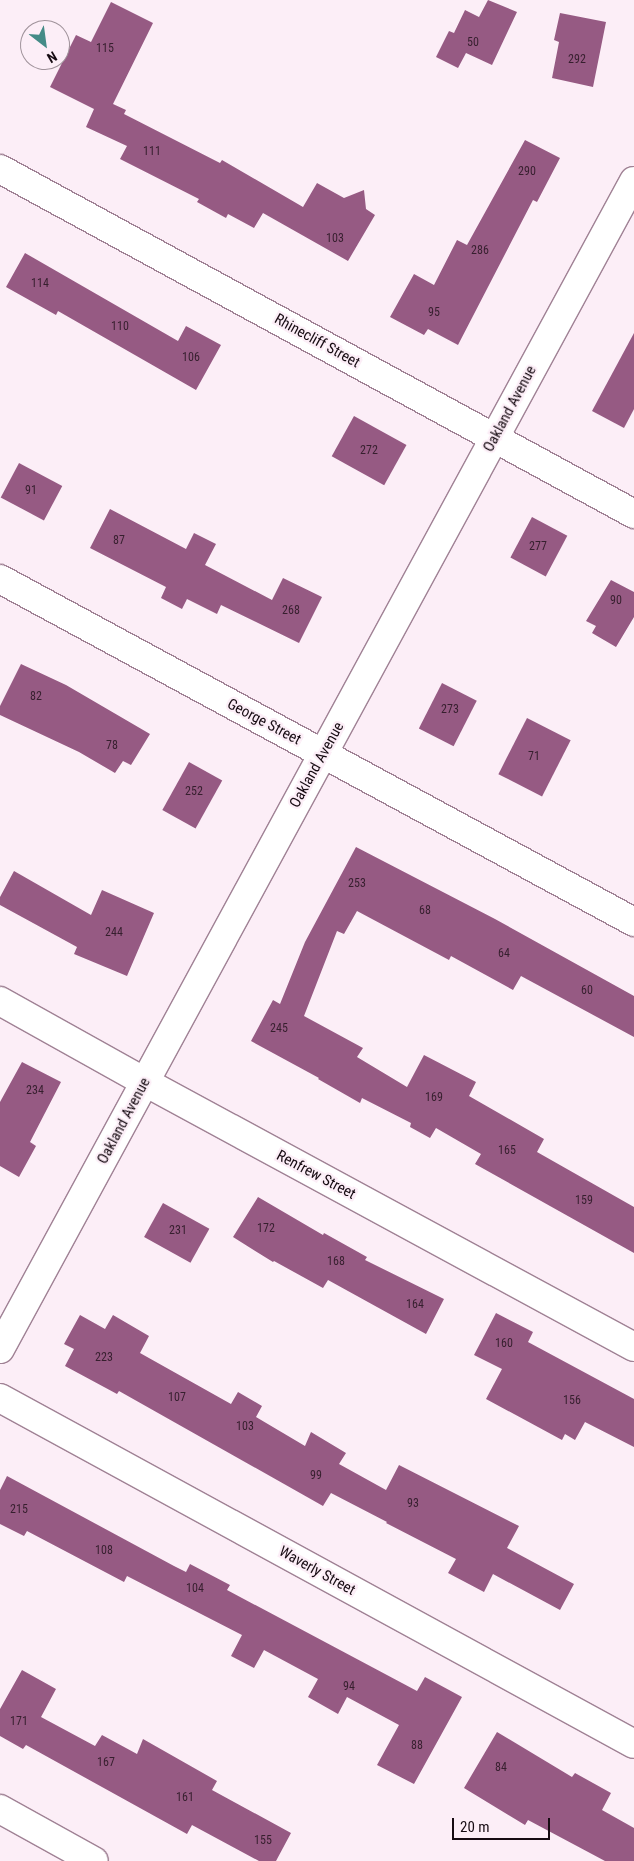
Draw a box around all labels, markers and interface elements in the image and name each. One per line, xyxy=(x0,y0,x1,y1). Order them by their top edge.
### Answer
north arrow xyxy=(20,20,70,70)
house number: 50 xyxy=(467,36,479,50)
house number: 115 xyxy=(96,42,114,56)
text: N xyxy=(44,48,60,66)
house number: 292 xyxy=(568,53,586,67)
house number: 111 xyxy=(143,145,161,159)
house number: 290 xyxy=(518,165,536,179)
house number: 103 xyxy=(326,232,344,246)
house number: 286 xyxy=(471,244,489,258)
house number: 114 xyxy=(31,277,49,291)
house number: 95 xyxy=(428,306,440,320)
street label: Rhinecliff Street xyxy=(271,310,363,372)
house number: 110 xyxy=(111,320,129,334)
house number: 106 xyxy=(182,351,200,365)
street label: Oakland Avenue xyxy=(480,363,540,455)
house number: 272 xyxy=(360,444,378,458)
house number: 91 xyxy=(25,484,37,498)
house number: 87 xyxy=(113,534,125,548)
house number: 277 xyxy=(529,540,547,554)
house number: 90 xyxy=(610,594,622,608)
house number: 268 xyxy=(282,604,300,618)
house number: 82 xyxy=(30,690,42,704)
street label: George Street xyxy=(224,695,304,749)
house number: 273 xyxy=(441,703,459,717)
street label: Oakland Avenue xyxy=(286,719,348,811)
house number: 78 xyxy=(106,739,118,753)
house number: 71 xyxy=(528,750,540,764)
house number: 252 xyxy=(185,785,203,799)
house number: 253 xyxy=(348,877,366,891)
house number: 68 xyxy=(419,904,431,918)
house number: 244 xyxy=(105,926,123,940)
house number: 64 xyxy=(498,947,510,961)
house number: 60 xyxy=(581,984,593,998)
house number: 245 xyxy=(270,1022,288,1036)
street label: Oakland Avenue xyxy=(94,1075,154,1167)
house number: 234 xyxy=(26,1084,44,1098)
house number: 169 xyxy=(425,1091,443,1105)
house number: 165 xyxy=(498,1144,516,1158)
street label: Renfrew Street xyxy=(273,1147,359,1203)
house number: 159 xyxy=(575,1194,593,1208)
house number: 172 xyxy=(257,1222,275,1236)
house number: 231 xyxy=(169,1224,187,1238)
house number: 168 xyxy=(327,1255,345,1269)
house number: 164 xyxy=(406,1298,424,1312)
house number: 160 xyxy=(495,1337,513,1351)
house number: 223 xyxy=(95,1351,113,1365)
house number: 107 xyxy=(168,1391,186,1405)
house number: 156 xyxy=(563,1394,581,1408)
house number: 103 xyxy=(236,1420,254,1434)
house number: 99 xyxy=(310,1469,322,1483)
house number: 93 xyxy=(407,1497,419,1511)
house number: 215 xyxy=(10,1503,28,1517)
street label: Waverly Street xyxy=(276,1543,358,1599)
house number: 108 xyxy=(95,1544,113,1558)
house number: 104 xyxy=(186,1582,204,1596)
house number: 94 xyxy=(343,1680,355,1694)
house number: 171 xyxy=(10,1715,28,1729)
house number: 88 xyxy=(411,1739,423,1753)
house number: 167 xyxy=(97,1756,115,1770)
house number: 84 xyxy=(495,1761,507,1775)
house number: 161 xyxy=(176,1791,194,1805)
scale bar xyxy=(454,1808,552,1840)
text: 20 m xyxy=(460,1818,490,1836)
house number: 155 xyxy=(254,1834,272,1848)

